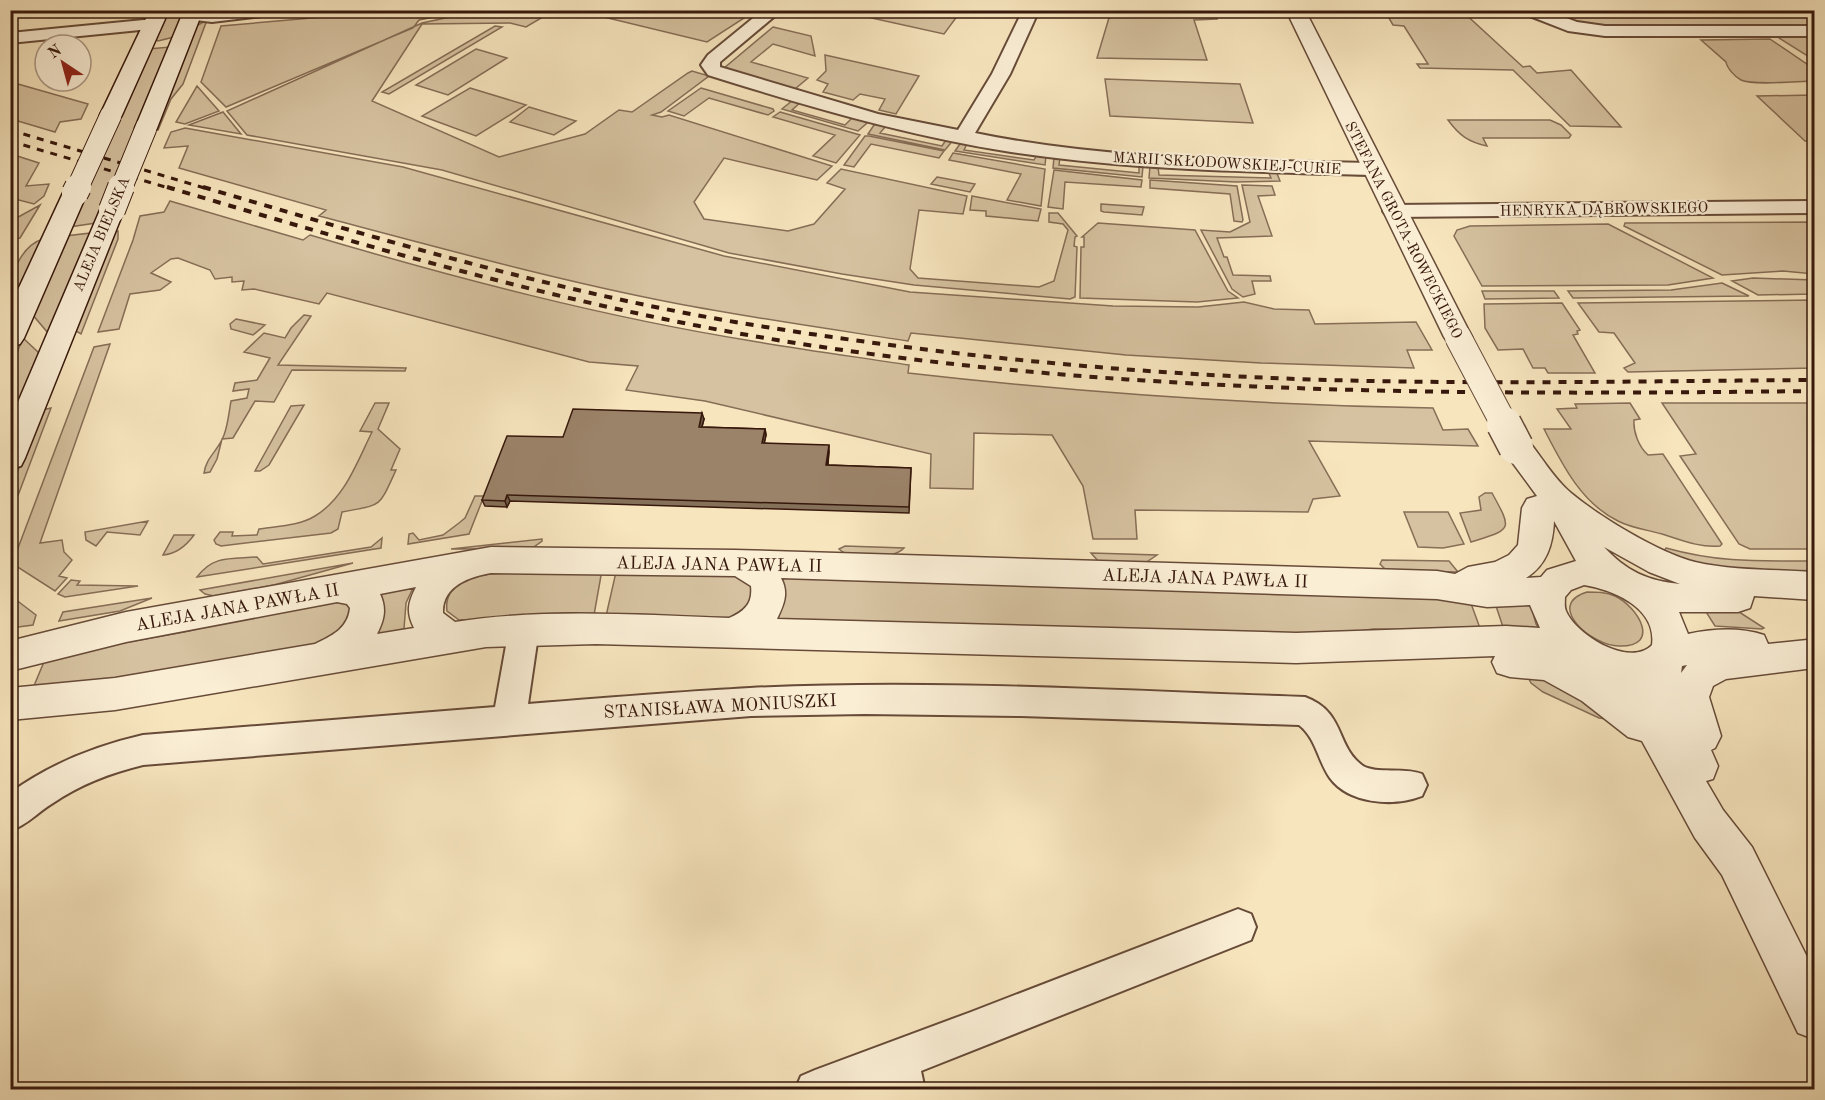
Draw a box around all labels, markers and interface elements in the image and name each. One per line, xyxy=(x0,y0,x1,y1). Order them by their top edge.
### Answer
north arrow xyxy=(33,33,93,93)
text: N xyxy=(46,42,66,63)
street label: STEFANA GROTA-ROWECKIEGO xyxy=(1341,120,1464,342)
street label: MARII SKŁODOWSKIEJ-CURIE xyxy=(1112,151,1341,178)
street label: ALEJA BIELSKA xyxy=(71,174,134,294)
street label: HENRYKA DĄBROWSKIEGO xyxy=(1500,201,1708,220)
street label: ALEJA JANA PAWŁA II xyxy=(616,554,822,576)
street label: ALEJA JANA PAWŁA II xyxy=(1102,566,1308,592)
street label: ALEJA JANA PAWŁA II xyxy=(134,581,340,635)
street label: STANISŁAWA MONIUSZKI xyxy=(603,692,837,722)

